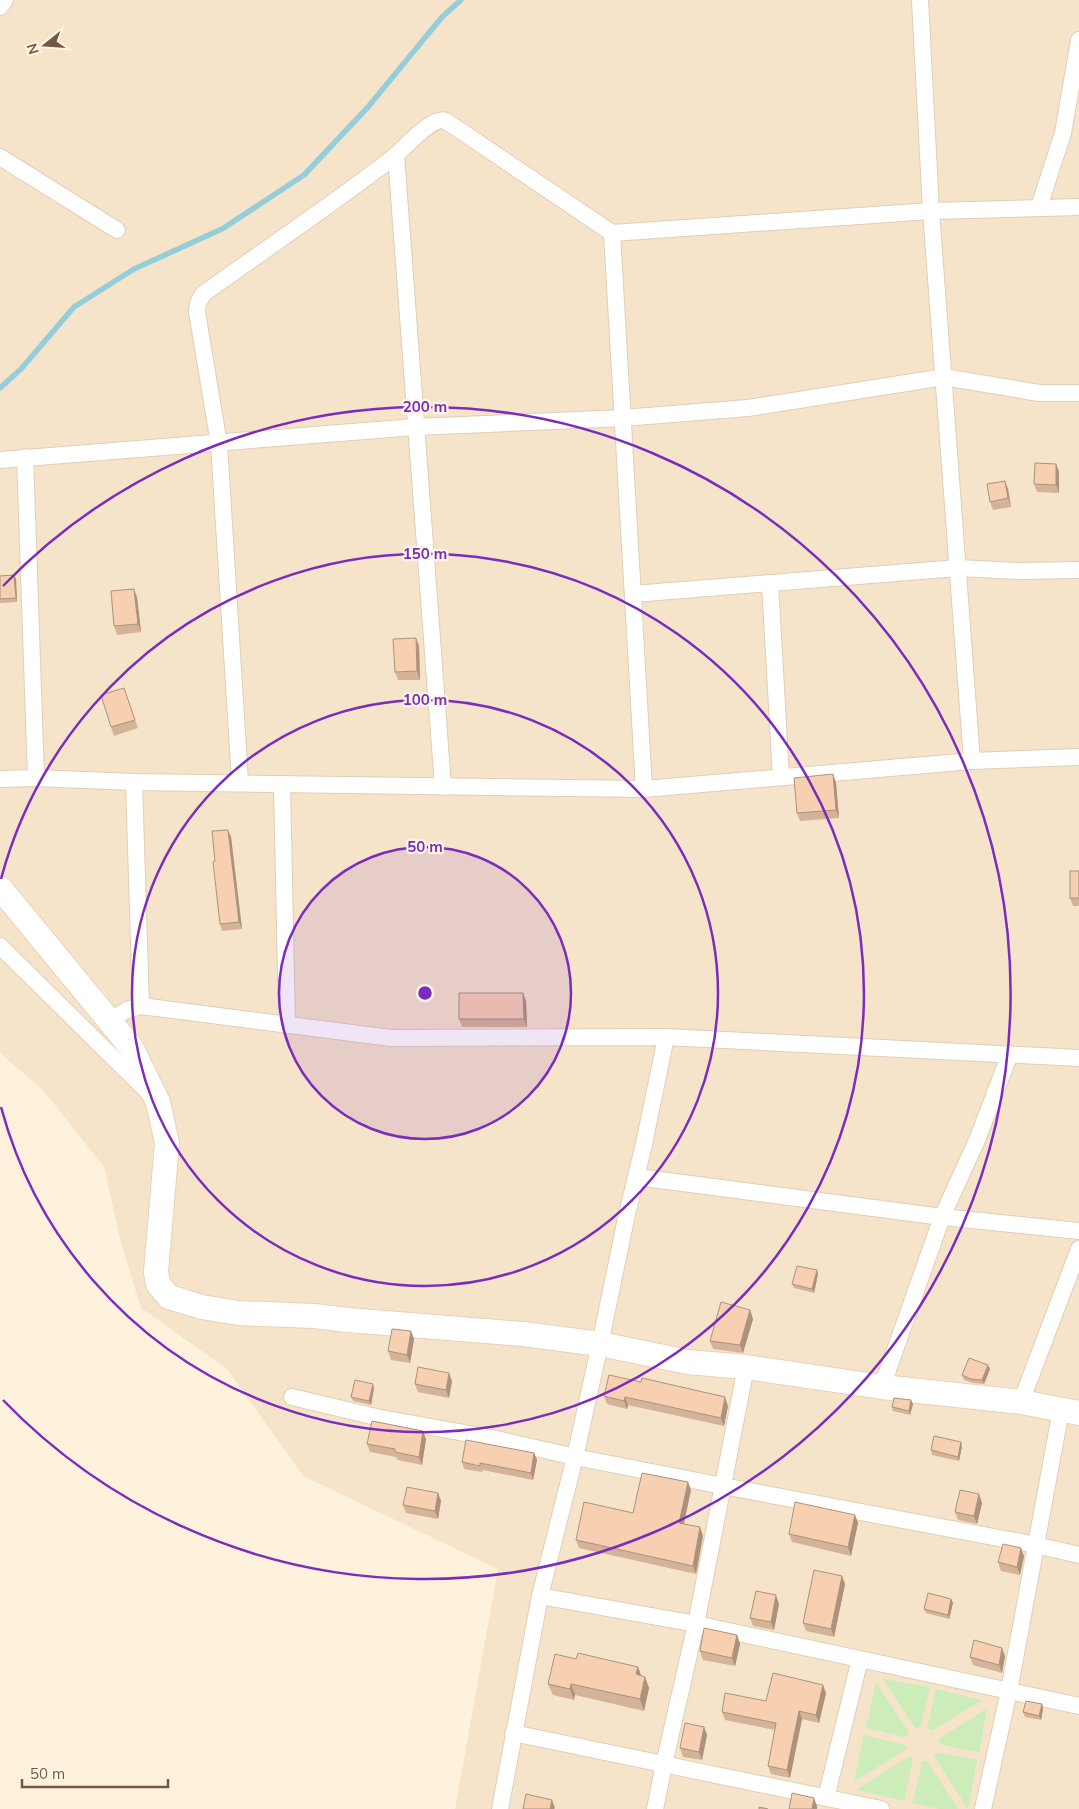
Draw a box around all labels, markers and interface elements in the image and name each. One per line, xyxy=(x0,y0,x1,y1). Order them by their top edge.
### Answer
north arrow xyxy=(20,20,70,70)
text: N xyxy=(22,41,43,56)
text: 200 m xyxy=(403,397,447,416)
text: 150 m xyxy=(403,544,447,563)
text: 100 m xyxy=(403,690,447,709)
text: 50 m xyxy=(407,837,443,856)
centre of rings xyxy=(416,984,434,1002)
scale bar xyxy=(22,1756,169,1788)
text: 50 m xyxy=(30,1764,65,1783)

